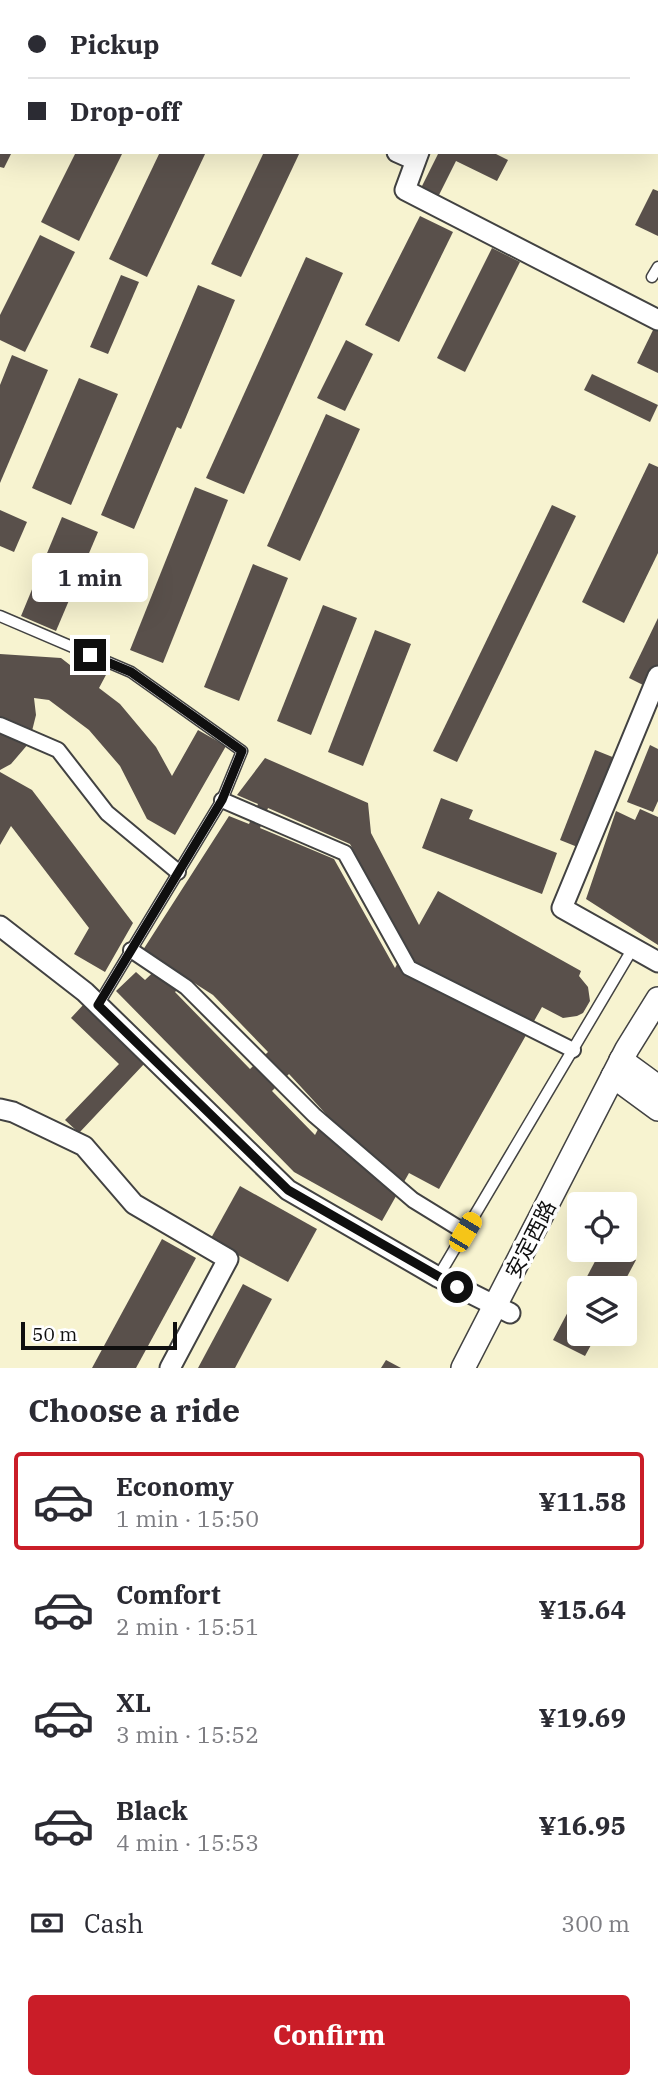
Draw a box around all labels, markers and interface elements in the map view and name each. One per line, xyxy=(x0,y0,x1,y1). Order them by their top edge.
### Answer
text: Pickup xyxy=(70,27,160,61)
text: Drop-off xyxy=(70,94,181,128)
callout: 1 min xyxy=(32,554,148,602)
text: 1 min xyxy=(58,562,122,592)
route end xyxy=(74,639,106,671)
map controls xyxy=(567,1192,637,1346)
button: locate xyxy=(567,1192,637,1262)
street label: 安定西路 xyxy=(498,1195,562,1283)
car xyxy=(446,1209,485,1255)
route start xyxy=(441,1271,473,1303)
button: layers xyxy=(567,1276,637,1346)
scale bar xyxy=(21,1319,177,1351)
text: 50 m xyxy=(32,1322,77,1346)
text: Choose a ride xyxy=(28,1389,240,1431)
text: Economy xyxy=(116,1469,234,1503)
icon: car xyxy=(32,1470,95,1533)
text: ¥11.58 xyxy=(539,1484,626,1518)
text: 1 min · 15:50 xyxy=(116,1503,259,1533)
text: Comfort xyxy=(116,1577,221,1611)
icon: car xyxy=(32,1578,95,1641)
text: ¥15.64 xyxy=(539,1592,626,1626)
text: 2 min · 15:51 xyxy=(116,1611,259,1641)
text: XL xyxy=(116,1685,151,1719)
icon: car xyxy=(32,1686,95,1749)
text: ¥19.69 xyxy=(539,1700,626,1734)
text: 3 min · 15:52 xyxy=(116,1719,259,1749)
text: Black xyxy=(116,1793,188,1827)
icon: car xyxy=(32,1794,95,1857)
text: ¥16.95 xyxy=(539,1808,626,1842)
text: 4 min · 15:53 xyxy=(116,1827,259,1857)
icon: cash xyxy=(28,1904,66,1942)
text: Cash xyxy=(84,1906,144,1940)
text: 300 m xyxy=(561,1908,630,1938)
button: Confirm xyxy=(28,1995,630,2075)

